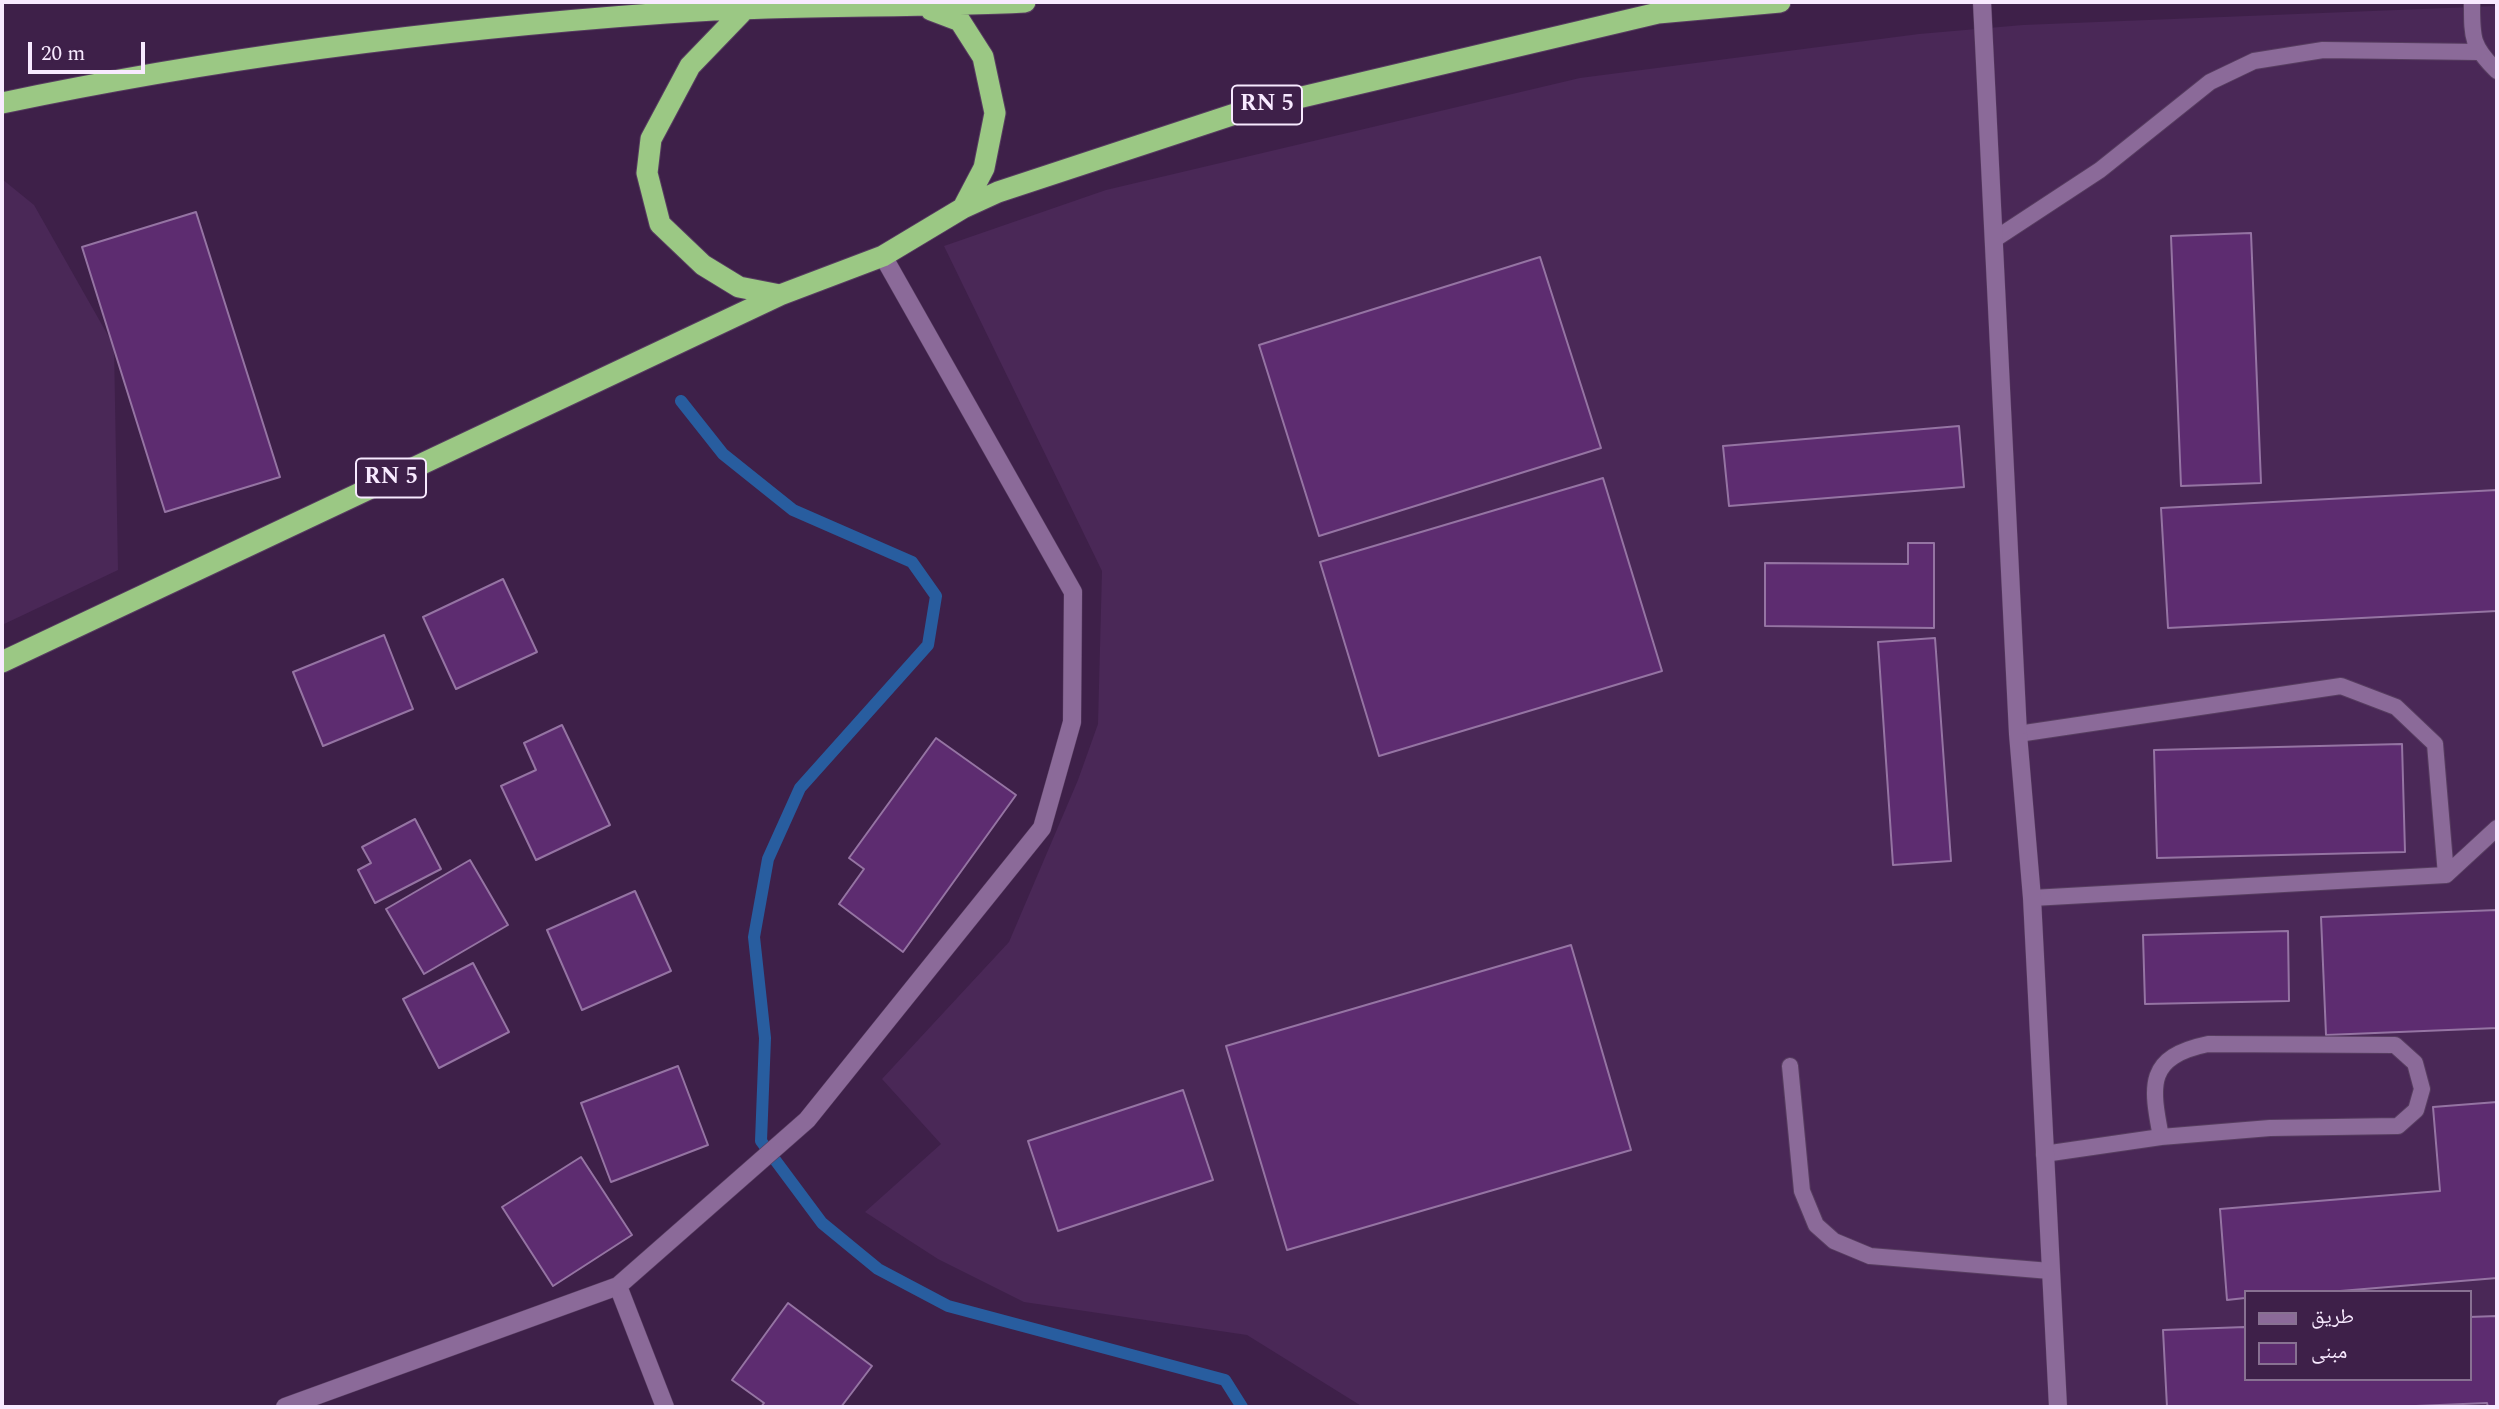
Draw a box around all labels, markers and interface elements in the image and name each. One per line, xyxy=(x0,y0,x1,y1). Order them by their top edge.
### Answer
scale bar xyxy=(32,28,149,72)
text: 20 m xyxy=(41,38,85,70)
road number: RN 5 xyxy=(1232,86,1302,124)
road number: RN 5 xyxy=(356,458,426,498)
legend xyxy=(2244,1290,2471,1381)
text: طريق xyxy=(2311,1301,2354,1333)
text: مبنى xyxy=(2311,1336,2347,1368)

